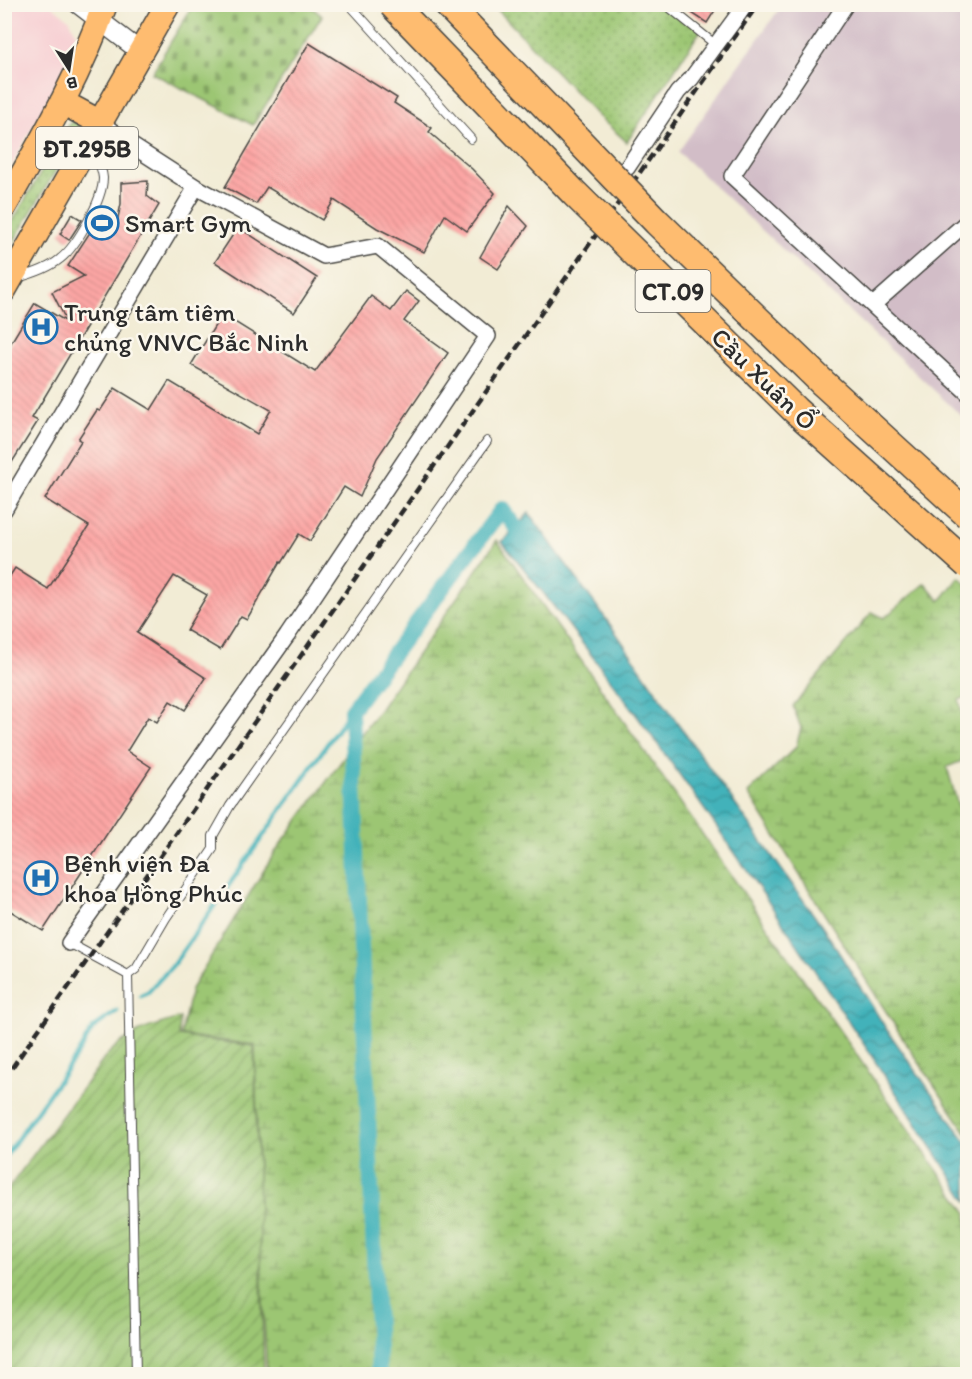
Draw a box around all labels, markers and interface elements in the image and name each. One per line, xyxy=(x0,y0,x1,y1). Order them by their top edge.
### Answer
north arrow xyxy=(39,39,99,99)
text: B xyxy=(64,73,79,94)
road number: ĐT.295B xyxy=(36,127,138,169)
sports icon: Smart Gym xyxy=(84,205,120,241)
place label: Smart Gym xyxy=(125,207,252,239)
road number: CT.09 xyxy=(636,270,710,312)
place label: Trung tâm tiêm chủng VNVC Bắc Ninh xyxy=(64,296,308,358)
hospital icon: Trung tâm tiêm chủng VNVC Bắc Ninh xyxy=(23,309,59,345)
street label: Cầu Xuân Ổ xyxy=(705,321,823,437)
place label: Bệnh viện Đa khoa Hồng Phúc xyxy=(64,847,243,909)
hospital icon: Bệnh viện Đa khoa Hồng Phúc xyxy=(23,860,59,896)

